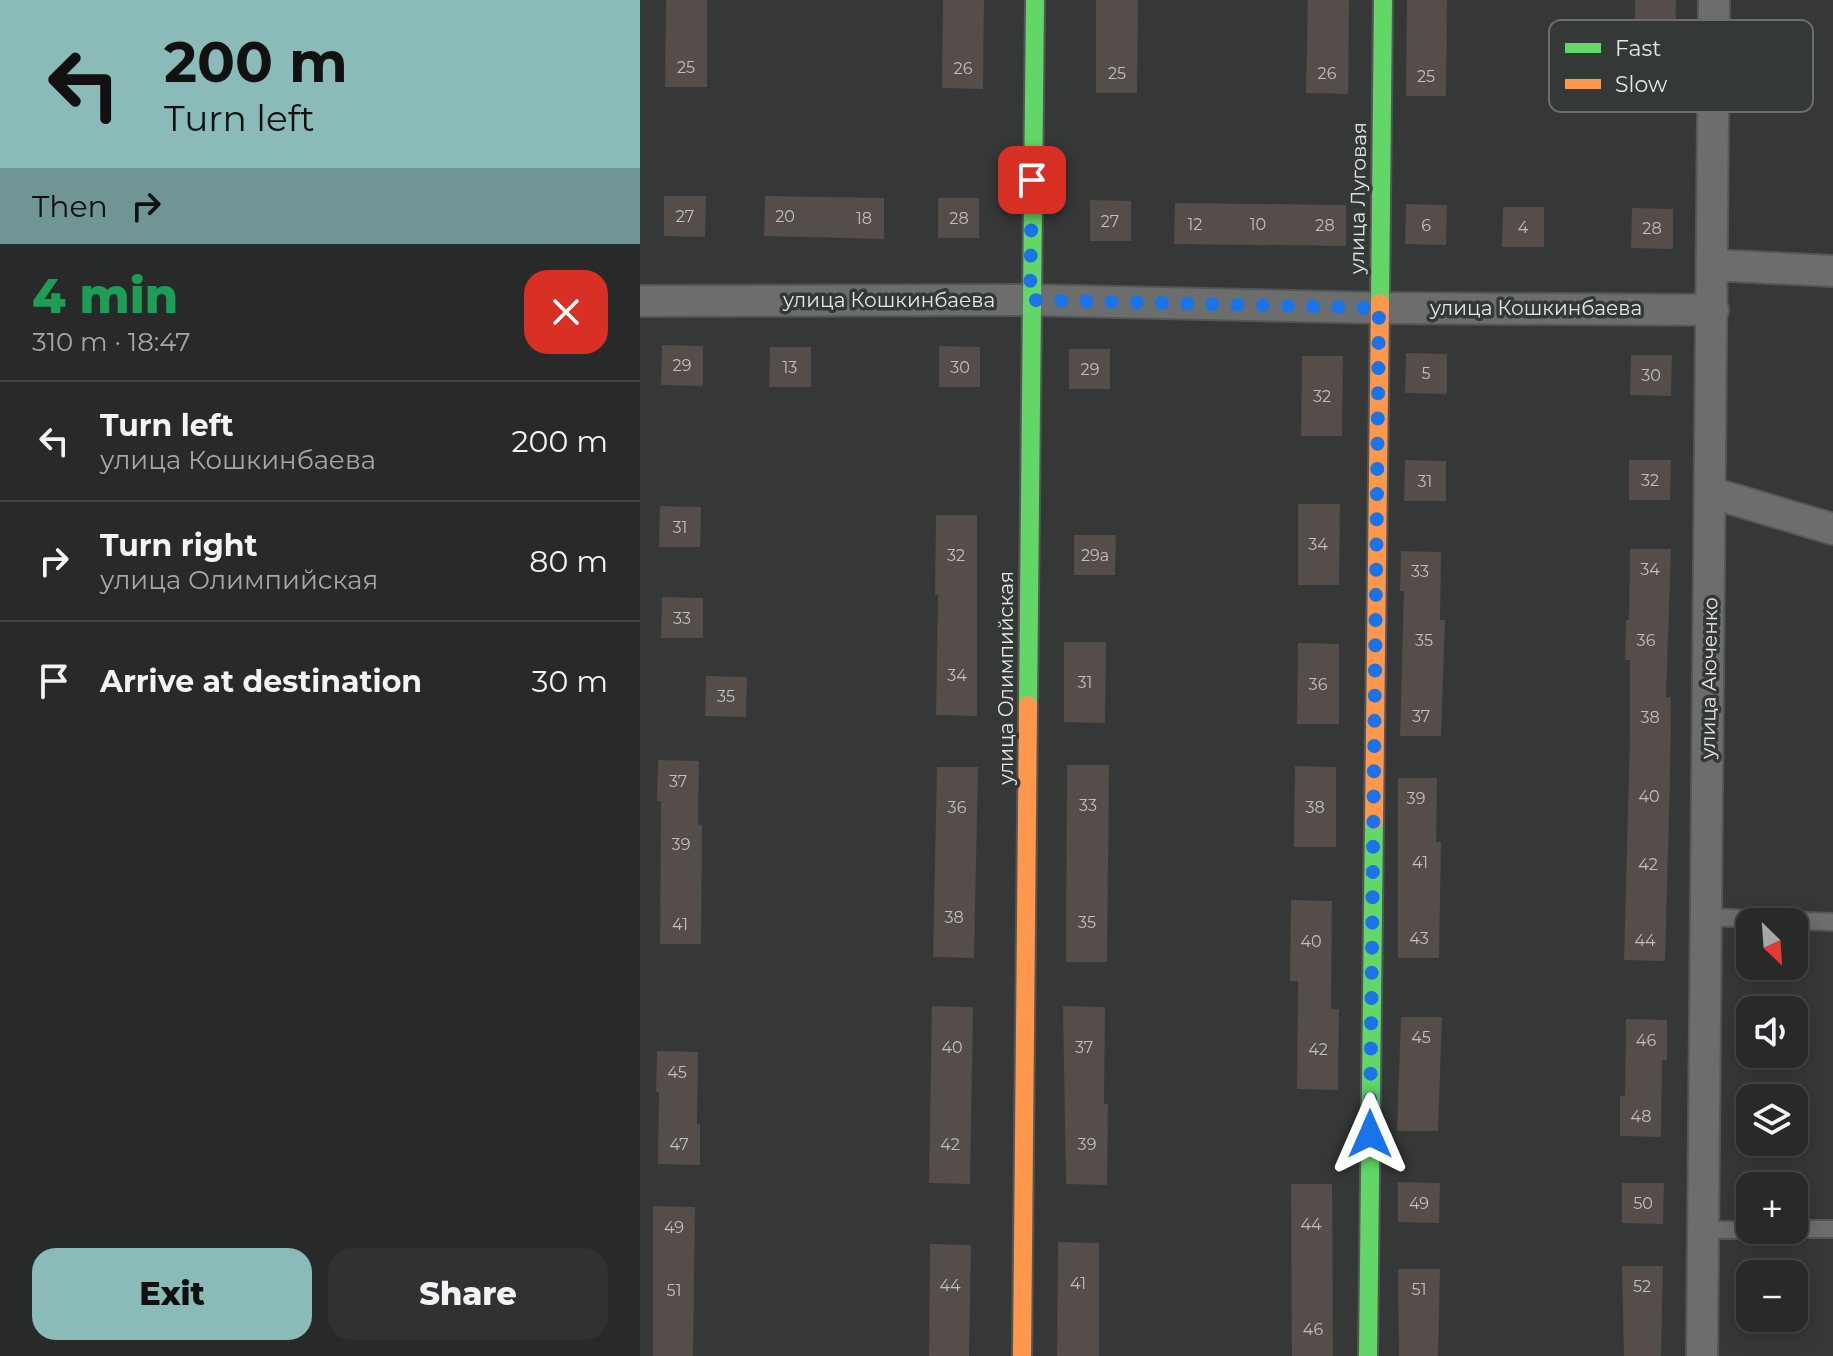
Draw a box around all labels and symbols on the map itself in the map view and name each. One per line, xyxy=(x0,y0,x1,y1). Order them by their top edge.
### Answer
legend xyxy=(1549,20,1813,112)
text: Fast xyxy=(1615,35,1661,62)
house number: 25 xyxy=(677,58,695,77)
house number: 26 xyxy=(954,59,973,78)
house number: 25 xyxy=(1108,64,1126,83)
house number: 26 xyxy=(1318,64,1337,83)
house number: 25 xyxy=(1417,67,1435,86)
text: Slow xyxy=(1615,71,1668,98)
street label: улица Луговая xyxy=(1345,122,1371,275)
pin xyxy=(998,146,1066,214)
house number: 27 xyxy=(676,207,694,226)
house number: 20 xyxy=(775,207,795,226)
house number: 18 xyxy=(856,209,872,228)
house number: 28 xyxy=(949,209,969,228)
house number: 27 xyxy=(1101,212,1119,231)
house number: 12 xyxy=(1188,215,1202,234)
house number: 10 xyxy=(1250,215,1266,234)
house number: 28 xyxy=(1315,216,1335,235)
house number: 6 xyxy=(1421,216,1431,235)
house number: 4 xyxy=(1518,218,1529,237)
house number: 28 xyxy=(1642,219,1662,238)
street label: улица Кошкинбаева xyxy=(782,288,995,312)
street label: улица Кошкинбаева xyxy=(1429,296,1642,320)
house number: 29 xyxy=(673,356,691,375)
house number: 13 xyxy=(783,358,797,377)
house number: 30 xyxy=(950,358,970,377)
house number: 29 xyxy=(1081,360,1099,379)
house number: 5 xyxy=(1421,364,1431,383)
house number: 30 xyxy=(1641,366,1661,385)
house number: 32 xyxy=(1313,387,1331,406)
house number: 32 xyxy=(1641,471,1659,490)
house number: 31 xyxy=(1418,472,1432,491)
house number: 31 xyxy=(673,518,687,537)
house number: 34 xyxy=(1308,535,1328,554)
house number: 32 xyxy=(947,546,965,565)
house number: 29а xyxy=(1081,546,1109,565)
house number: 34 xyxy=(1640,560,1660,579)
house number: 33 xyxy=(1411,562,1429,581)
street label: улица Олимпийская xyxy=(994,571,1018,786)
street label: улица Аюченко xyxy=(1696,597,1722,760)
house number: 33 xyxy=(673,609,691,628)
house number: 35 xyxy=(1415,631,1433,650)
house number: 36 xyxy=(1637,631,1656,650)
house number: 34 xyxy=(947,666,967,685)
house number: 31 xyxy=(1078,673,1092,692)
house number: 36 xyxy=(1309,675,1328,694)
house number: 35 xyxy=(717,687,735,706)
house number: 37 xyxy=(1412,707,1430,726)
house number: 38 xyxy=(1640,708,1660,727)
house number: 37 xyxy=(669,772,687,791)
house number: 40 xyxy=(1638,787,1660,806)
house number: 39 xyxy=(1407,789,1425,808)
house number: 33 xyxy=(1079,796,1097,815)
house number: 36 xyxy=(948,798,967,817)
house number: 38 xyxy=(1305,798,1325,817)
house number: 39 xyxy=(672,835,690,854)
house number: 41 xyxy=(1412,853,1428,872)
house number: 42 xyxy=(1638,855,1658,874)
house number: 38 xyxy=(944,908,964,927)
north arrow xyxy=(1736,908,1808,980)
house number: 35 xyxy=(1078,913,1096,932)
house number: 41 xyxy=(672,915,688,934)
house number: 43 xyxy=(1409,929,1429,948)
house number: 44 xyxy=(1634,931,1656,950)
house number: 40 xyxy=(1300,932,1322,951)
house number: 45 xyxy=(1411,1028,1431,1047)
house number: 46 xyxy=(1636,1031,1656,1050)
house number: 40 xyxy=(941,1038,963,1057)
house number: 37 xyxy=(1075,1038,1093,1057)
house number: 42 xyxy=(1308,1040,1328,1059)
house number: 45 xyxy=(667,1063,687,1082)
position arrow xyxy=(1328,1092,1412,1176)
house number: 48 xyxy=(1631,1107,1651,1126)
house number: 47 xyxy=(669,1135,689,1154)
house number: 42 xyxy=(940,1135,960,1154)
house number: 39 xyxy=(1078,1135,1096,1154)
house number: 49 xyxy=(1409,1194,1429,1213)
house number: 50 xyxy=(1633,1194,1653,1213)
house number: 44 xyxy=(1300,1215,1322,1234)
house number: 49 xyxy=(664,1218,684,1237)
house number: 41 xyxy=(1070,1274,1086,1293)
house number: 44 xyxy=(939,1276,961,1295)
house number: 52 xyxy=(1633,1277,1651,1296)
house number: 51 xyxy=(1412,1280,1426,1299)
house number: 51 xyxy=(667,1281,681,1300)
house number: 46 xyxy=(1303,1320,1323,1339)

